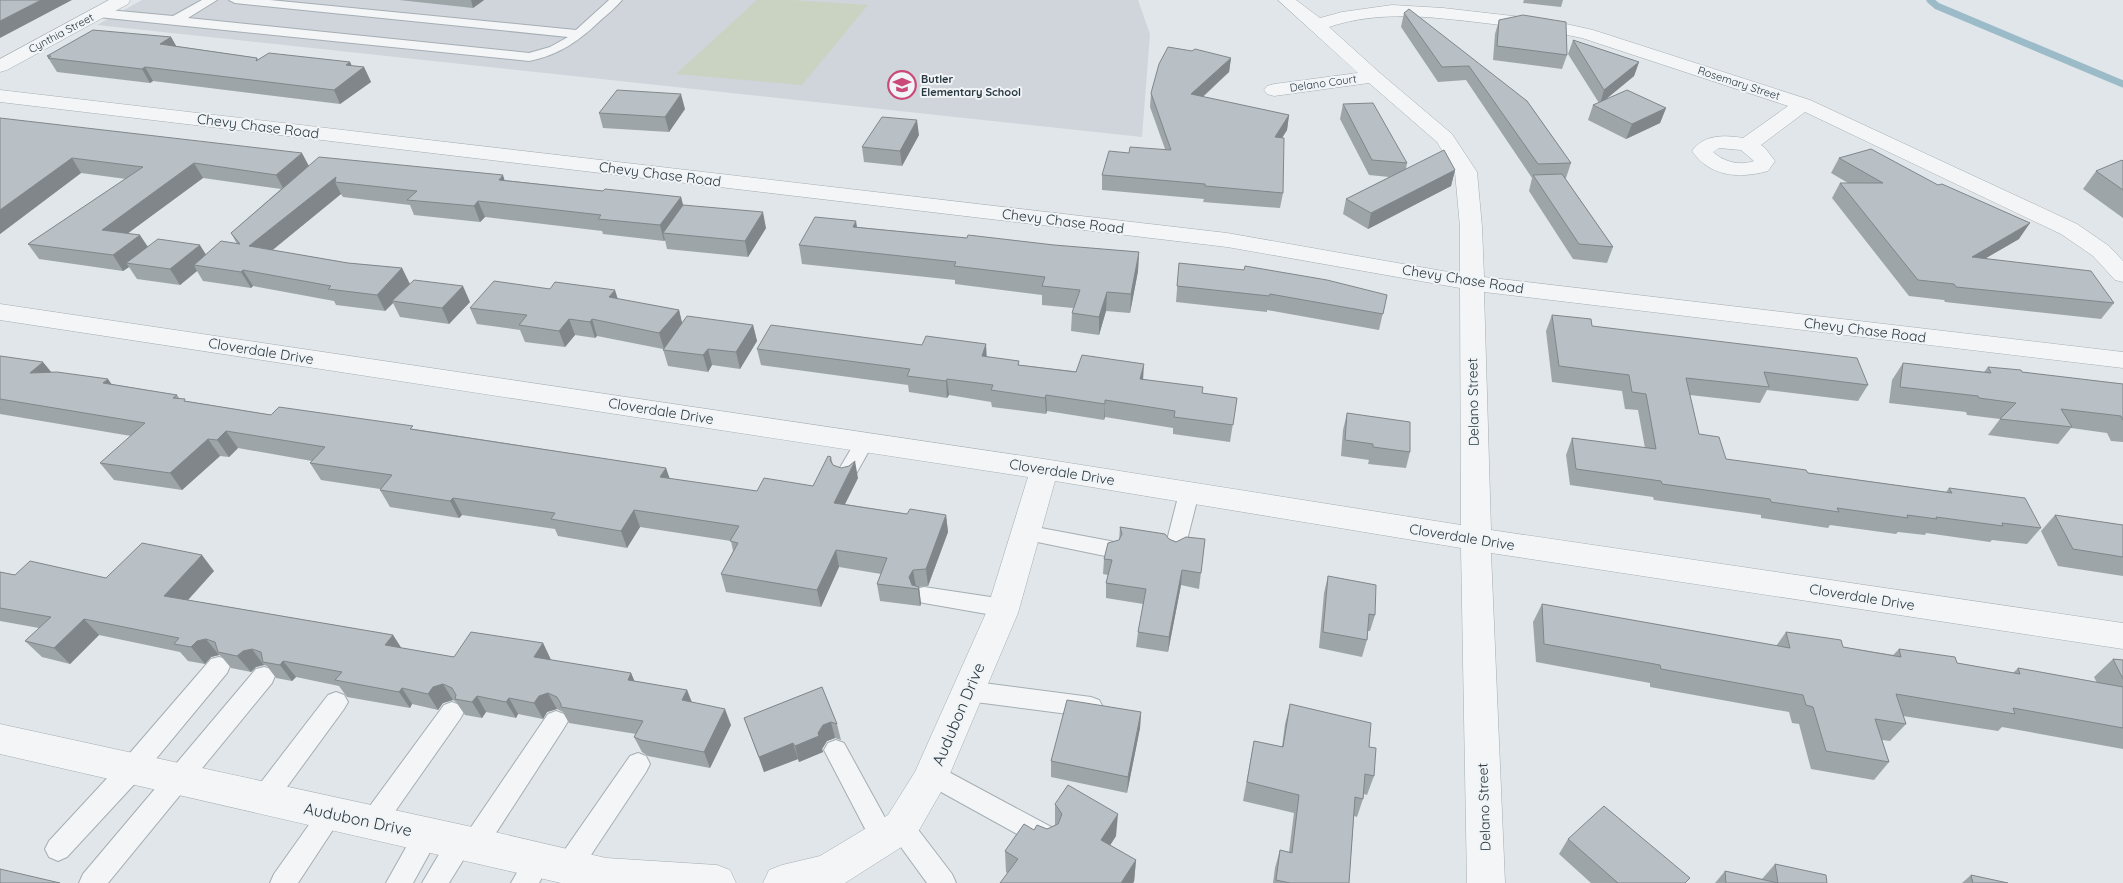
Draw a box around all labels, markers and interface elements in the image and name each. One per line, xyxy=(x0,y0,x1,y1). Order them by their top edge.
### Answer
street label: Cynthia Street xyxy=(26,10,96,56)
street label: Rosemary Street xyxy=(1696,63,1782,103)
school or university icon: Butler Elementary School xyxy=(887,70,917,100)
street label: Delano Court xyxy=(1289,71,1358,95)
place label: Butler Elementary School xyxy=(921,72,1021,99)
street label: Chevy Chase Road xyxy=(196,110,320,142)
street label: Chevy Chase Road xyxy=(598,158,722,190)
street label: Chevy Chase Road xyxy=(1001,205,1125,237)
street label: Chevy Chase Road xyxy=(1401,261,1525,297)
street label: Chevy Chase Road xyxy=(1803,314,1927,346)
street label: Cloverdale Drive xyxy=(207,334,315,368)
street label: Delano Street xyxy=(1463,357,1483,446)
street label: Cloverdale Drive xyxy=(607,394,715,428)
street label: Cloverdale Drive xyxy=(1008,455,1116,489)
street label: Cloverdale Drive xyxy=(1408,520,1516,554)
street label: Cloverdale Drive xyxy=(1808,580,1916,614)
street label: Audubon Drive xyxy=(927,660,989,768)
street label: Delano Street xyxy=(1473,762,1495,852)
street label: Audubon Drive xyxy=(302,798,414,840)

